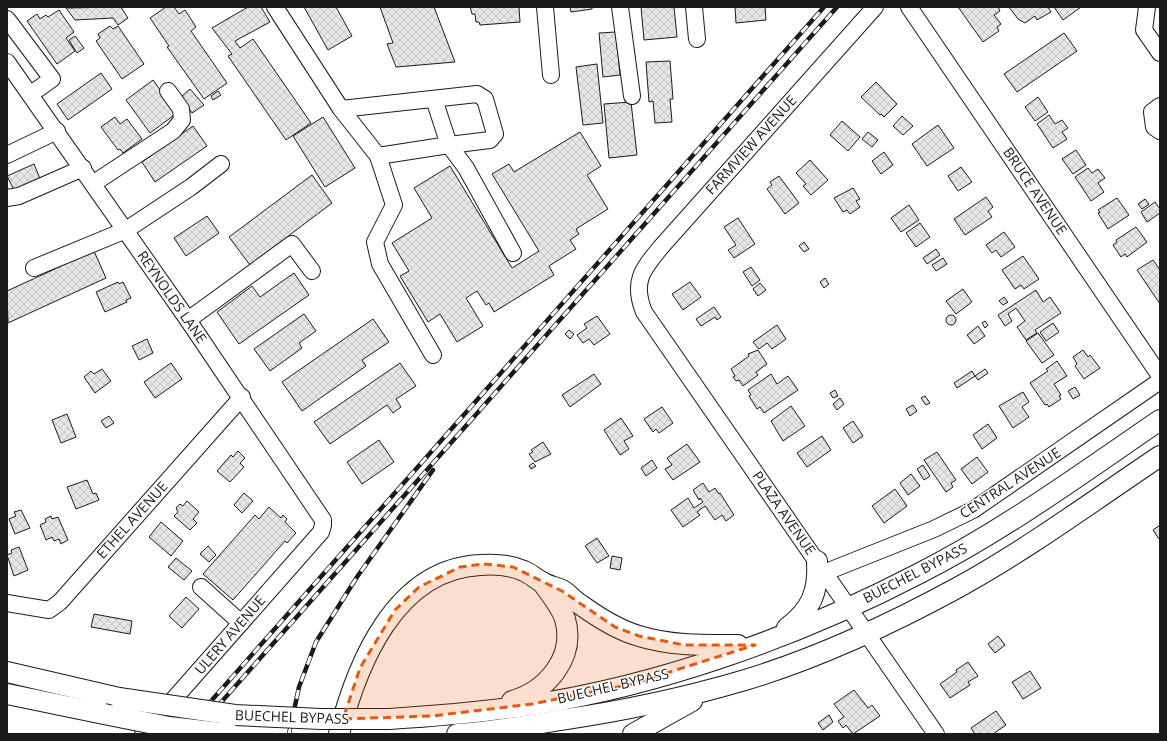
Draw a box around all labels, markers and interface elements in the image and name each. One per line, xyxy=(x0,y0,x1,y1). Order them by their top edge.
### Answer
street label: FARMVIEW AVENUE xyxy=(701,91,800,198)
street label: BRUCE AVENUE xyxy=(999,143,1072,238)
street label: REYNOLDS LANE xyxy=(133,247,211,347)
street label: CENTRAL AVENUE xyxy=(956,443,1064,522)
street label: PLAZA AVENUE xyxy=(748,467,820,559)
street label: ETHEL AVENUE xyxy=(92,477,171,562)
street label: BUECHEL BYPASS xyxy=(859,538,970,607)
street label: ULERY AVENUE xyxy=(190,591,269,678)
street label: BUECHEL BYPASS xyxy=(555,663,671,708)
street label: BUECHEL BYPASS xyxy=(235,705,350,728)

